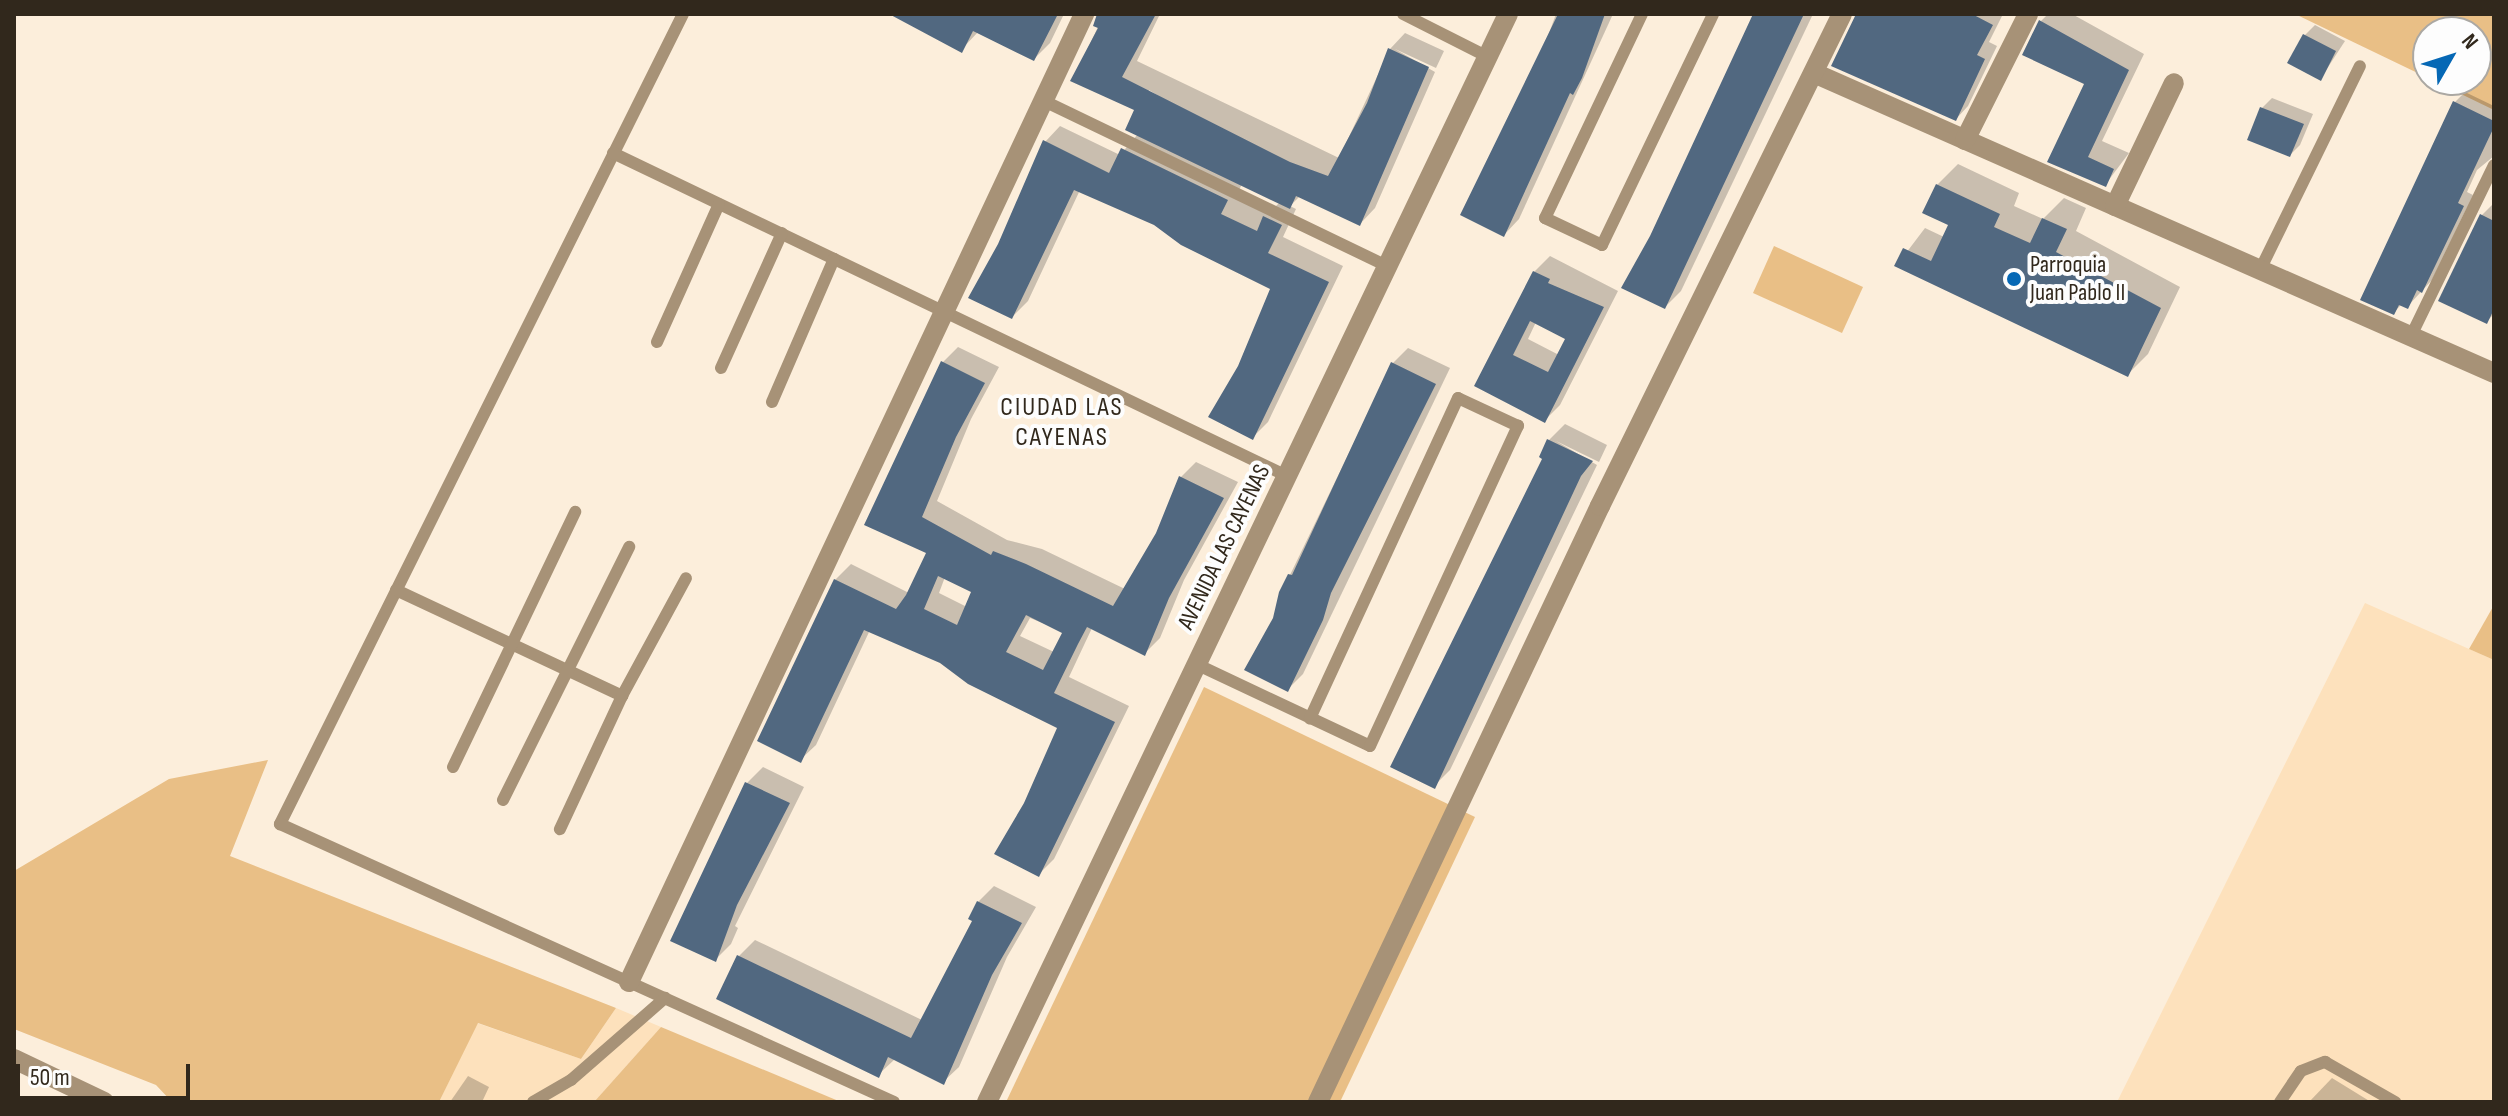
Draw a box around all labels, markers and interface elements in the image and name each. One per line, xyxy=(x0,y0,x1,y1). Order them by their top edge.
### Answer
north arrow xyxy=(2412,16,2492,96)
text: N xyxy=(2455,29,2484,55)
place label: Parroquia Juan Pablo II xyxy=(2030,251,2125,307)
marker: Parroquia Juan Pablo II xyxy=(2005,270,2023,288)
district label: CIUDAD LAS CAYENAS xyxy=(1000,392,1124,454)
street label: AVENIDA LAS CAYENAS xyxy=(1172,460,1276,634)
scale bar xyxy=(20,1048,194,1098)
text: 50 m xyxy=(30,1063,70,1092)

